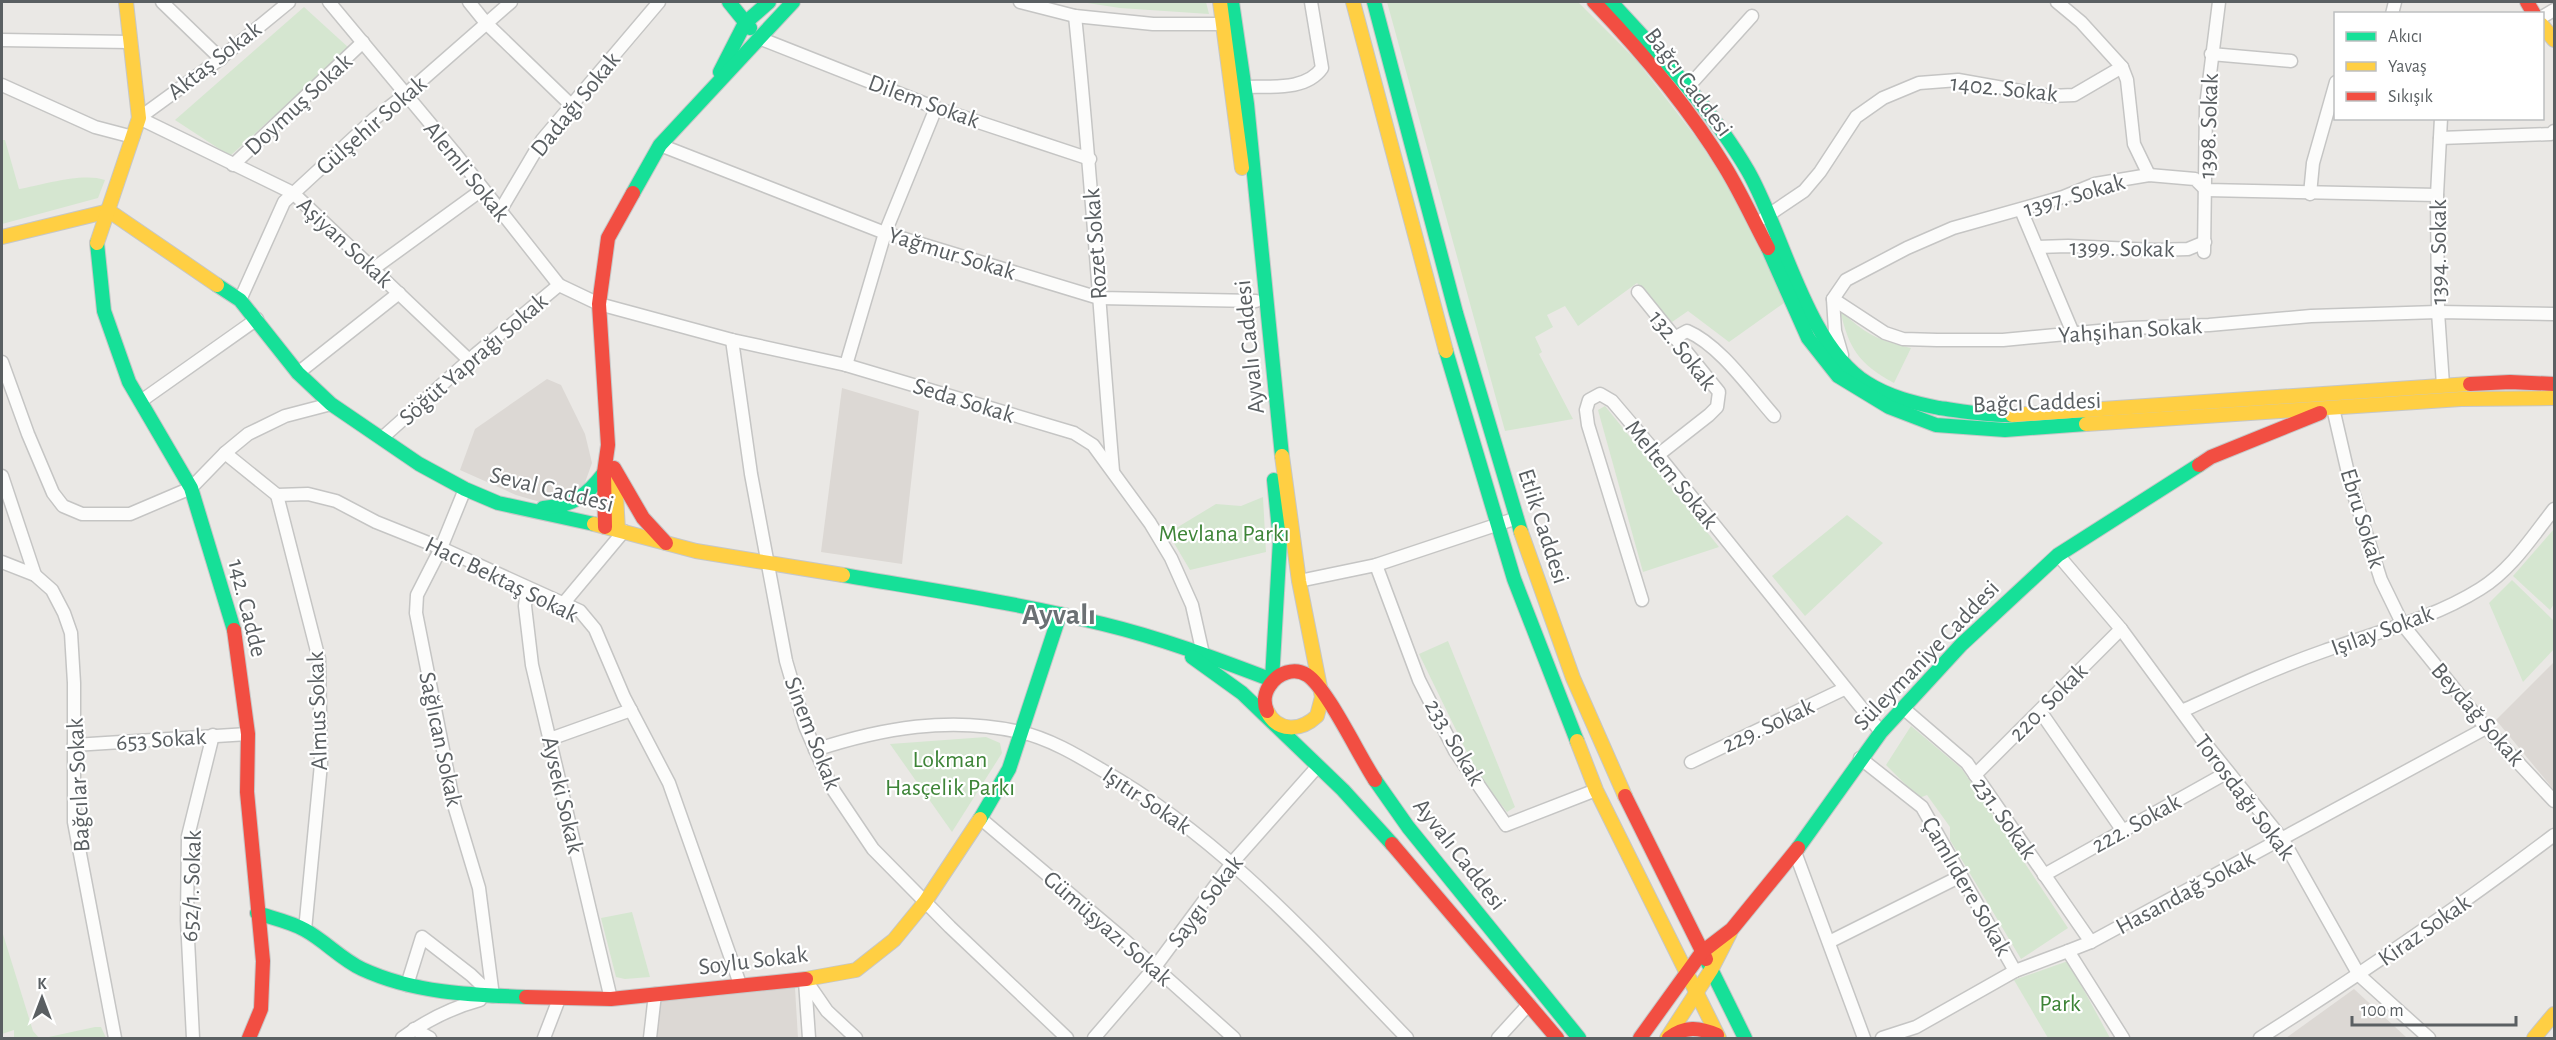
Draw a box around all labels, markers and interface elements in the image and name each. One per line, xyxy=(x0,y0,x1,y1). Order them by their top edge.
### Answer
legend xyxy=(2334,12,2544,120)
street label: Aktaş Sokak xyxy=(163,17,266,105)
street label: Bağcı Caddesi xyxy=(1640,24,1737,141)
text: Akıcı xyxy=(2388,28,2422,46)
street label: Dadağı Sokak xyxy=(527,48,625,161)
street label: Doymuş Sokak xyxy=(241,49,357,160)
text: Yavaş xyxy=(2388,58,2427,76)
street label: Dilem Sokak xyxy=(865,71,983,133)
street label: 1402. Sokak xyxy=(1949,71,2059,107)
street label: Gülşehir Sokak xyxy=(312,72,431,180)
street label: 1398. Sokak xyxy=(2195,73,2223,179)
text: Sıkışık xyxy=(2388,88,2433,106)
street label: Alemli Sokak xyxy=(419,117,514,226)
street label: 1397. Sokak xyxy=(2021,170,2128,222)
street label: Rozet Sokak xyxy=(1080,188,1112,300)
street label: Aşiyan Sokak xyxy=(292,193,397,293)
street label: 1394. Sokak xyxy=(2427,199,2451,305)
street label: Yağmur Sokak xyxy=(885,223,1018,285)
street label: 1399. Sokak xyxy=(2069,236,2175,262)
street label: Ayvalı Caddesi xyxy=(1231,279,1269,415)
street label: Söğüt Yaprağı Sokak xyxy=(395,289,552,430)
street label: 132. Sokak xyxy=(1644,306,1721,395)
street label: Yahşihan Sokak xyxy=(2057,314,2203,348)
street label: Seda Sokak xyxy=(910,374,1017,428)
street label: Bağcı Caddesi xyxy=(1972,389,2102,417)
street label: Meltem Sokak xyxy=(1620,416,1722,534)
street label: Seval Caddesi xyxy=(487,463,616,517)
street label: Etlik Caddesi xyxy=(1513,466,1573,587)
street label: Ebru Sokak xyxy=(2336,466,2389,571)
park label: Mevlana Parkı xyxy=(1158,522,1290,546)
street label: Hacı Bektaş Sokak xyxy=(421,532,582,627)
street label: 142. Cadde xyxy=(223,557,271,659)
street label: Süleymaniye Caddesi xyxy=(1849,576,2004,735)
district label: Ayvalı xyxy=(1022,600,1096,630)
street label: Işılay Sokak xyxy=(2328,601,2437,660)
street label: Almus Sokak xyxy=(304,651,332,771)
street label: 220. Sokak xyxy=(2005,659,2092,746)
street label: Beydağ Sokak xyxy=(2426,659,2528,771)
street label: Sağlıcan Sokak xyxy=(414,670,466,809)
street label: Sinem Sokak xyxy=(780,674,845,793)
street label: 229. Sokak xyxy=(1719,694,1818,757)
street label: 233. Sokak xyxy=(1420,695,1488,790)
street label: Bağcılar Sokak xyxy=(63,717,94,853)
street label: 653 Sokak xyxy=(115,725,207,755)
street label: Torosdağı Sokak xyxy=(2189,730,2299,865)
street label: Ayseki Sokak xyxy=(537,734,587,856)
park label: Lokman Hasçelik Parkı xyxy=(885,748,1015,800)
street label: Işıtır Sokak xyxy=(1098,763,1195,839)
street label: 231. Sokak xyxy=(1967,773,2041,864)
street label: 222. Sokak xyxy=(2088,790,2185,858)
street label: Ayvalı Caddesi xyxy=(1408,794,1510,915)
street label: Çamlıdere Sokak xyxy=(1917,813,2015,960)
street label: 652/1. Sokak xyxy=(178,830,206,942)
street label: Hasandağ Sokak xyxy=(2112,846,2259,939)
street label: Saygı Sokak xyxy=(1164,851,1248,952)
street label: Gümüşyazı Sokak xyxy=(1038,867,1176,991)
street label: Kiraz Sokak xyxy=(2374,890,2475,971)
street label: Soylu Sokak xyxy=(697,942,809,980)
north arrow xyxy=(12,968,72,1028)
text: K xyxy=(37,976,47,992)
scale bar xyxy=(2352,989,2516,1027)
park label: Park xyxy=(2039,992,2081,1016)
text: 100 m xyxy=(2361,1002,2404,1020)

